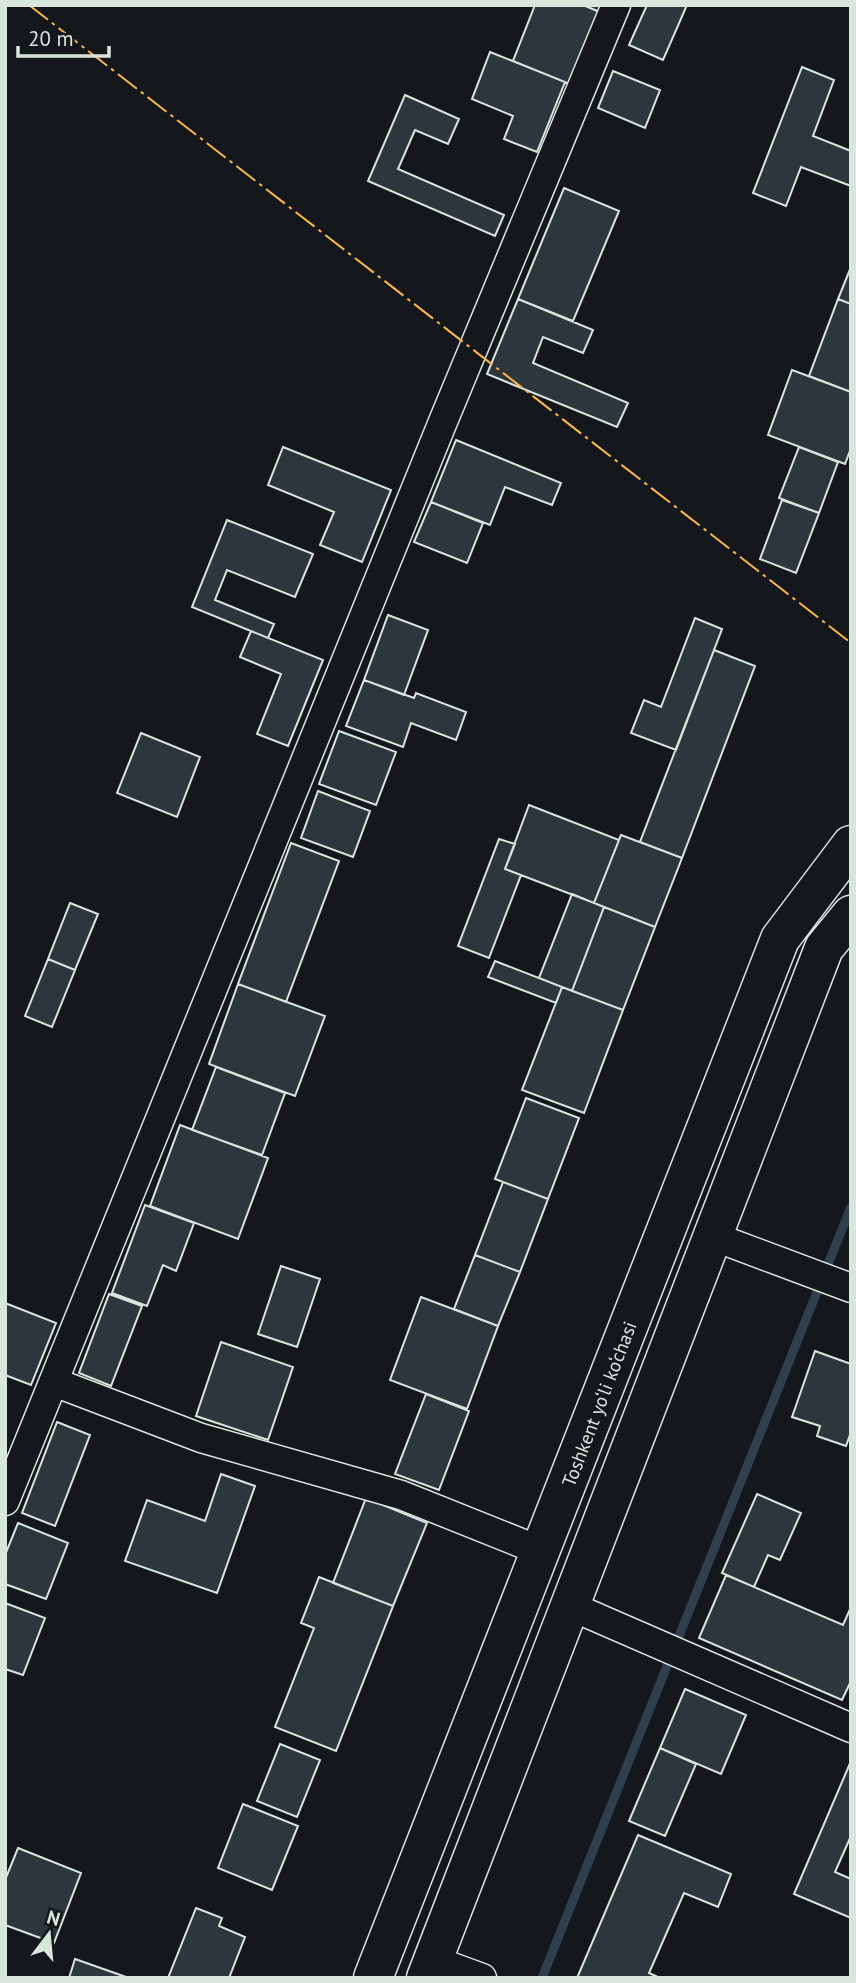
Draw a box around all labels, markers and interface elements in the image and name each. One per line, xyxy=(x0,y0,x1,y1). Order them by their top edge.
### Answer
scale bar xyxy=(18,14,108,58)
text: 20 m xyxy=(28,25,74,52)
street label: Toshkent yo‘li ko‘chasi xyxy=(556,1318,642,1490)
north arrow xyxy=(14,1899,84,1969)
text: N xyxy=(44,1904,63,1931)

